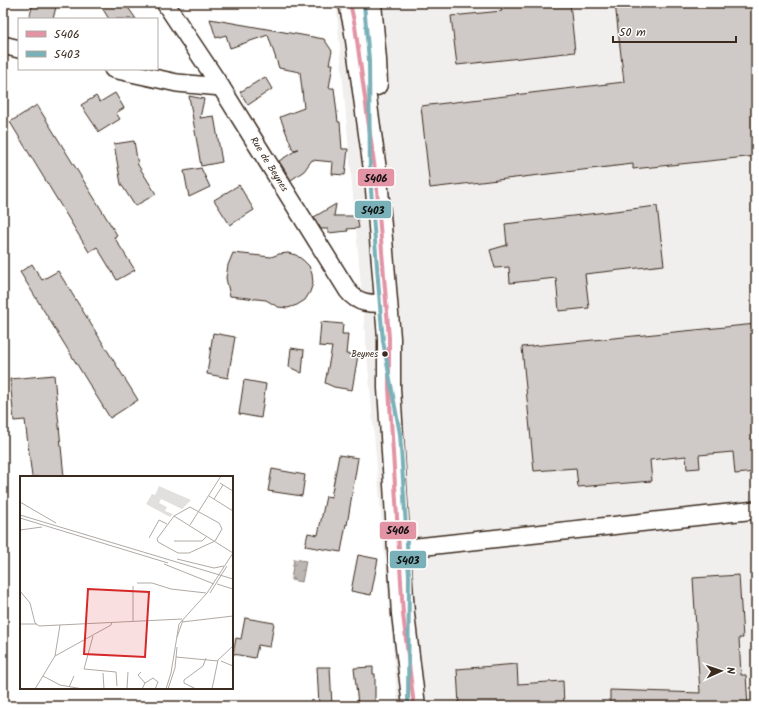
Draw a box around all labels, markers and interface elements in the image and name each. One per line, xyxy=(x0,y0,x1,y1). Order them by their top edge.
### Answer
legend xyxy=(18,18,158,70)
scale bar xyxy=(613,18,736,44)
text: 50 m xyxy=(619,23,646,42)
text: 5406 xyxy=(54,25,80,44)
text: 5403 xyxy=(54,45,80,64)
street label: Rue de Beynes xyxy=(246,134,293,196)
line badge: 5406 xyxy=(357,168,395,187)
text: 5406 xyxy=(363,170,388,188)
line badge: 5403 xyxy=(354,200,392,219)
text: 5403 xyxy=(360,202,385,220)
place label: Beynes xyxy=(351,347,378,362)
marker: Beynes xyxy=(380,349,390,359)
inset map xyxy=(20,476,233,689)
line badge: 5406 xyxy=(379,521,417,540)
text: 5406 xyxy=(385,522,410,540)
line badge: 5403 xyxy=(389,550,427,569)
text: 5403 xyxy=(395,552,420,570)
north arrow xyxy=(701,651,741,691)
text: N xyxy=(721,667,739,675)

